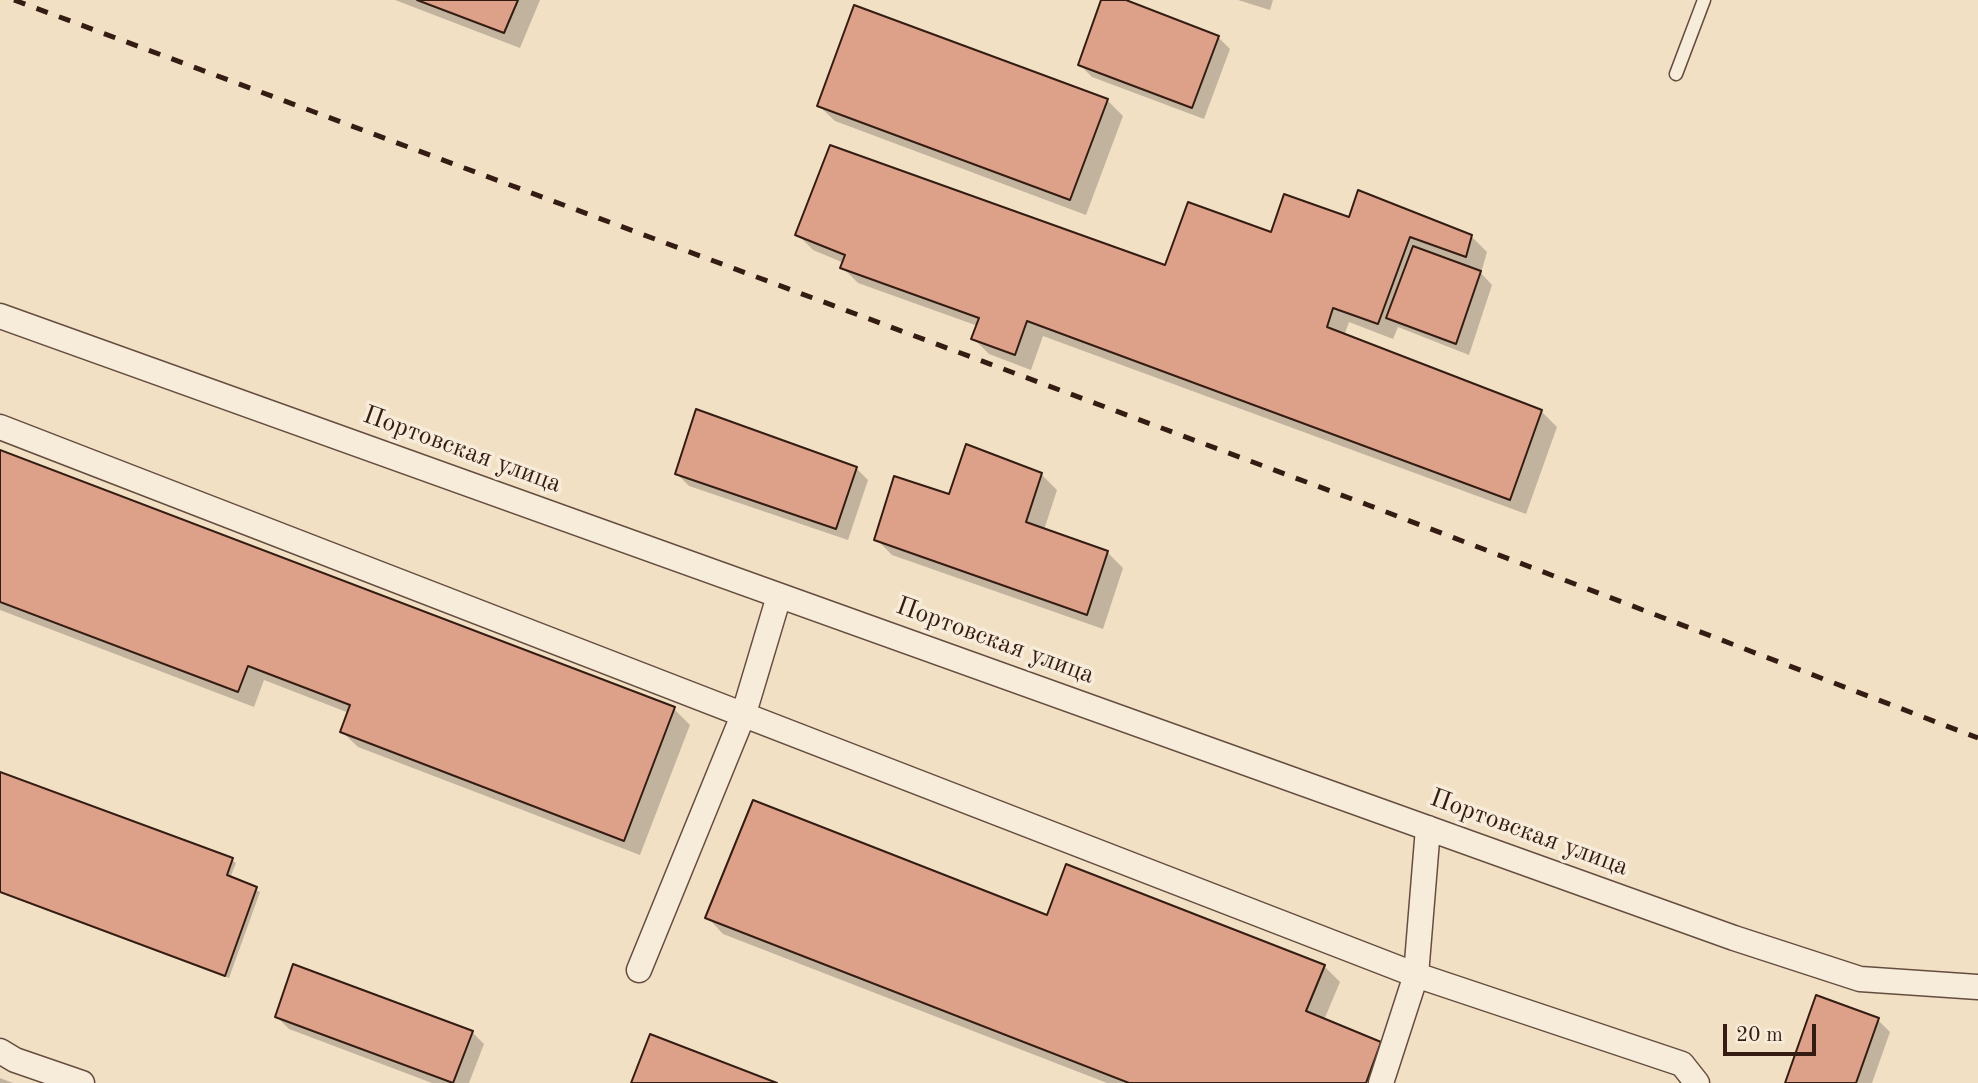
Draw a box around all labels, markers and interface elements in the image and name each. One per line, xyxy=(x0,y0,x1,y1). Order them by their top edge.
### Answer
street label: Портовская улица xyxy=(358,400,566,500)
street label: Портовская улица xyxy=(891,591,1099,691)
street label: Портовская улица xyxy=(1425,783,1633,883)
scale bar xyxy=(1726,1010,1819,1054)
text: 20 m xyxy=(1736,1025,1783,1046)

